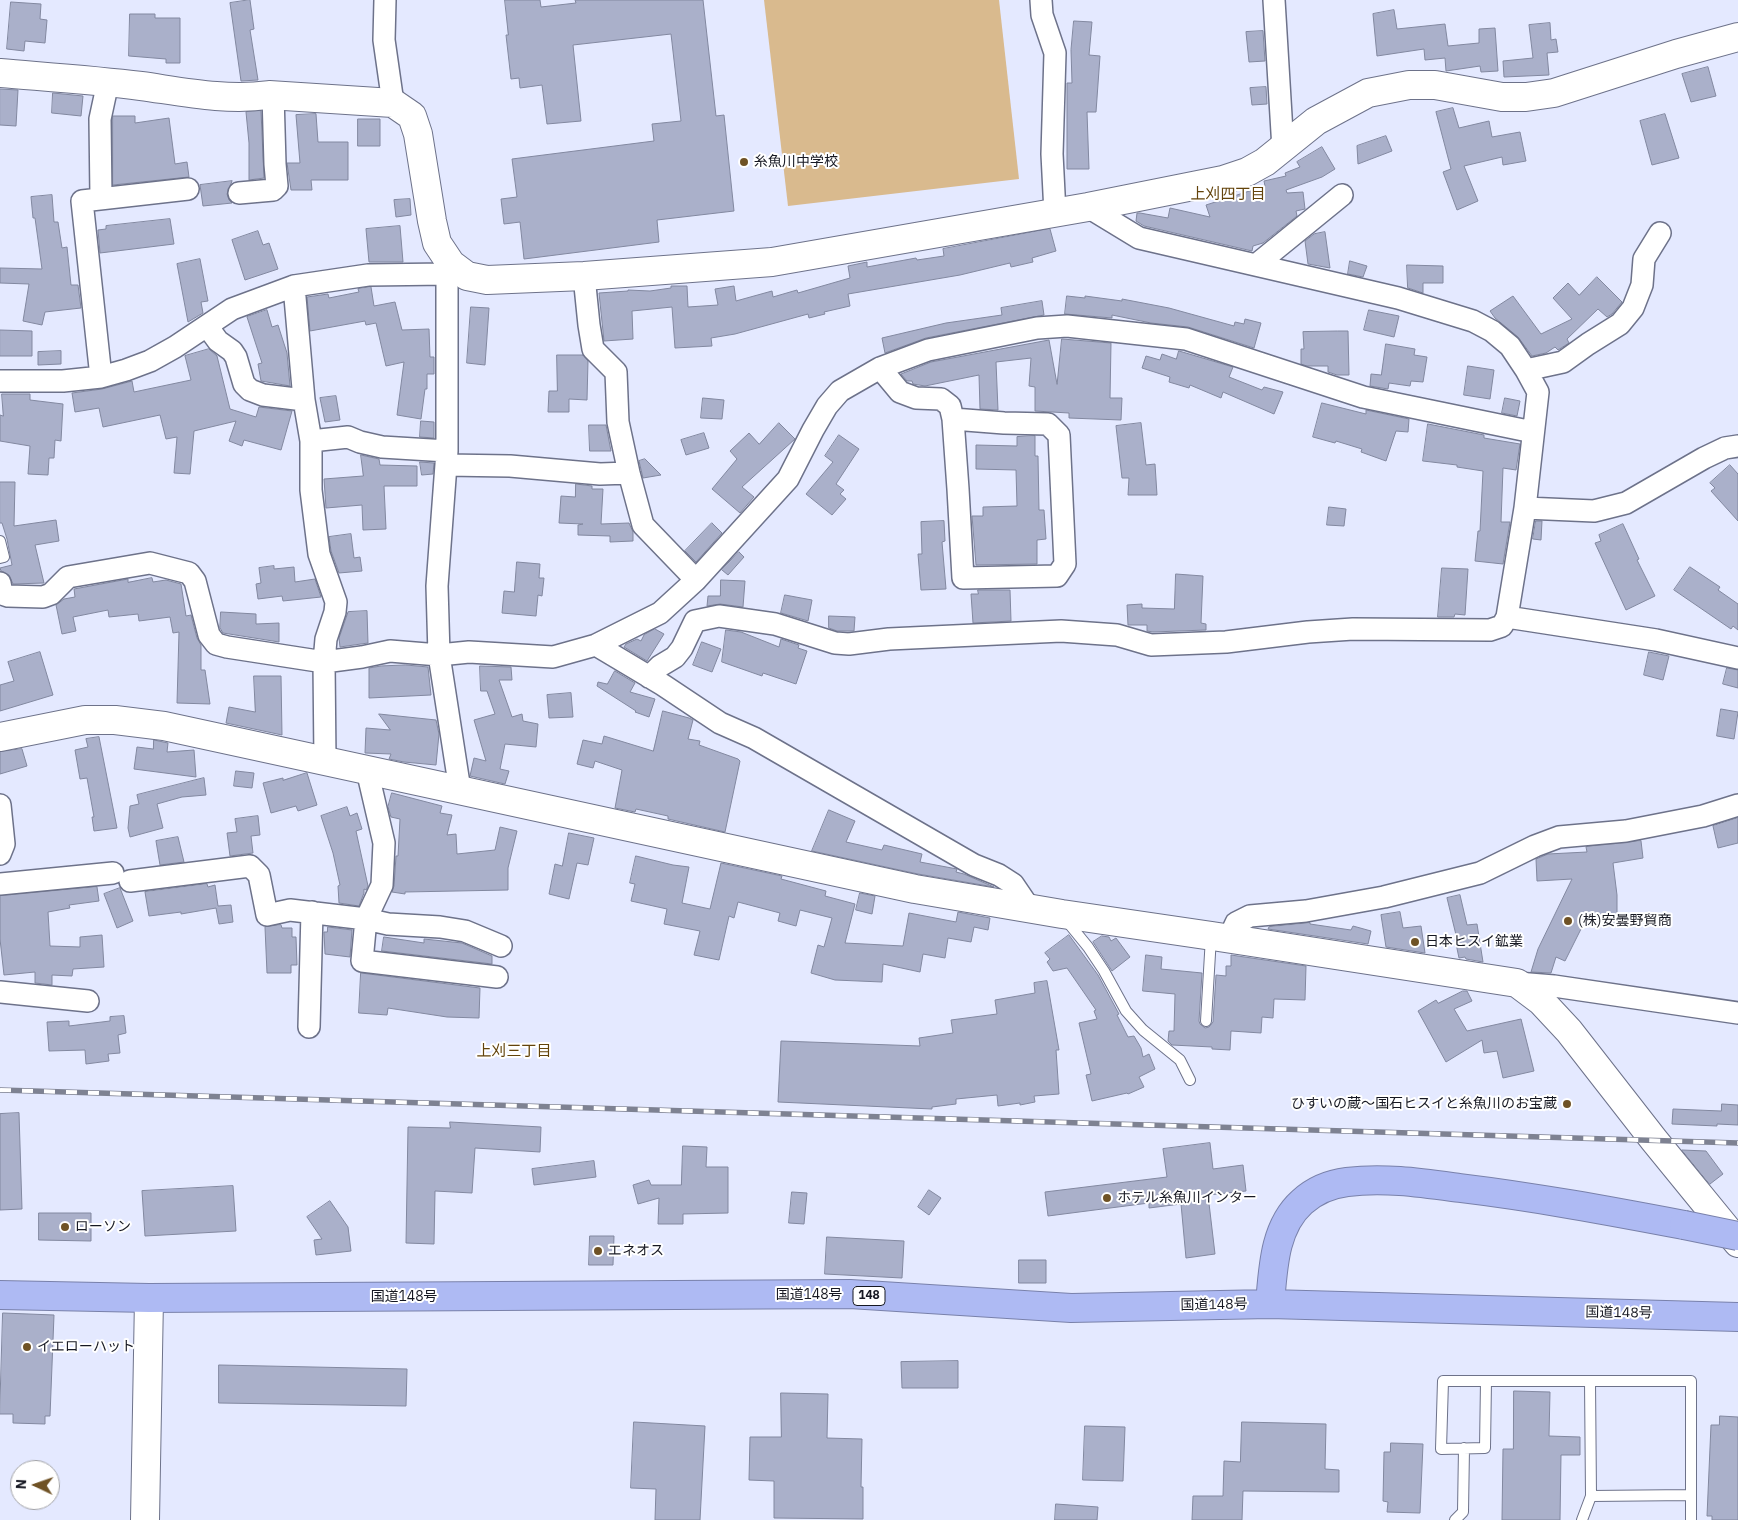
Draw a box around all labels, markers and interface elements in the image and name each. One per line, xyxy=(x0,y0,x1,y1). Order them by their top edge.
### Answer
place label: 糸魚川中学校 xyxy=(754,154,838,170)
marker: 糸魚川中学校 xyxy=(738,156,750,168)
district label: 上刈四丁目 xyxy=(1191,186,1265,204)
place label: (株)安曇野貿商 xyxy=(1578,913,1671,929)
marker: (株)安曇野貿商 xyxy=(1562,915,1574,927)
place label: 日本ヒスイ鉱業 xyxy=(1425,934,1523,950)
marker: 日本ヒスイ鉱業 xyxy=(1409,936,1421,948)
district label: 上刈三丁目 xyxy=(477,1043,551,1061)
place label: ひすいの蔵～国石ヒスイと糸魚川のお宝蔵 xyxy=(1291,1096,1557,1112)
marker: ひすいの蔵～国石ヒスイと糸魚川のお宝蔵 xyxy=(1561,1098,1573,1110)
place label: ホテル糸魚川インター xyxy=(1117,1190,1257,1206)
marker: ホテル糸魚川インター xyxy=(1101,1192,1113,1204)
place label: ローソン xyxy=(75,1219,131,1235)
marker: ローソン xyxy=(59,1221,71,1233)
place label: エネオス xyxy=(608,1243,664,1259)
marker: エネオス xyxy=(592,1245,604,1257)
road number: 148 xyxy=(853,1286,885,1305)
street label: 国道148号 xyxy=(775,1287,843,1303)
street label: 国道148号 xyxy=(370,1289,438,1305)
street label: 国道148号 xyxy=(1180,1296,1248,1314)
street label: 国道148号 xyxy=(1585,1304,1653,1322)
place label: イエローハット xyxy=(37,1339,135,1355)
marker: イエローハット xyxy=(21,1341,33,1353)
north arrow xyxy=(10,1460,60,1510)
text: N xyxy=(12,1479,30,1490)

